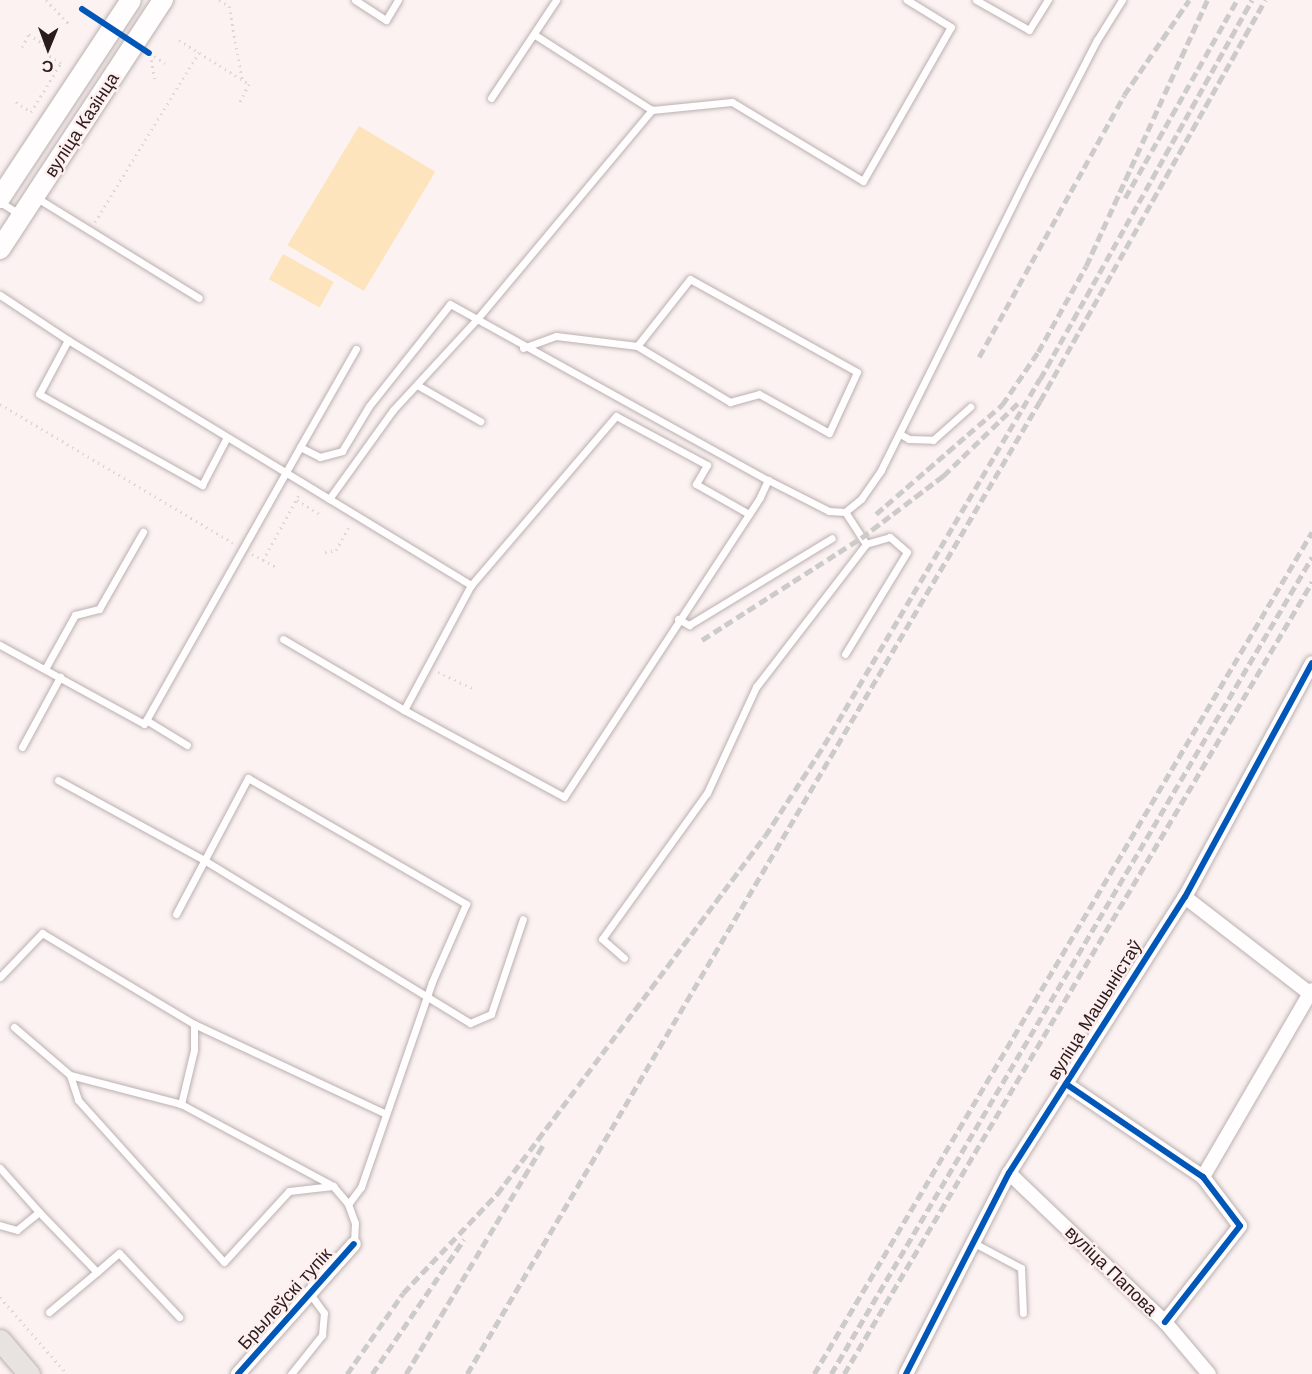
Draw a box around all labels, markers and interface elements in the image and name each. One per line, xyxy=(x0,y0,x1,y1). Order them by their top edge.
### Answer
north arrow xyxy=(18,18,78,78)
text: С xyxy=(42,58,54,75)
street label: вуліца Казінца xyxy=(40,69,124,181)
street label: вуліца Машыністаў xyxy=(1043,936,1147,1084)
street label: вуліца Папова xyxy=(1060,1222,1162,1320)
street label: Брылеўскі тупік xyxy=(234,1244,336,1354)

